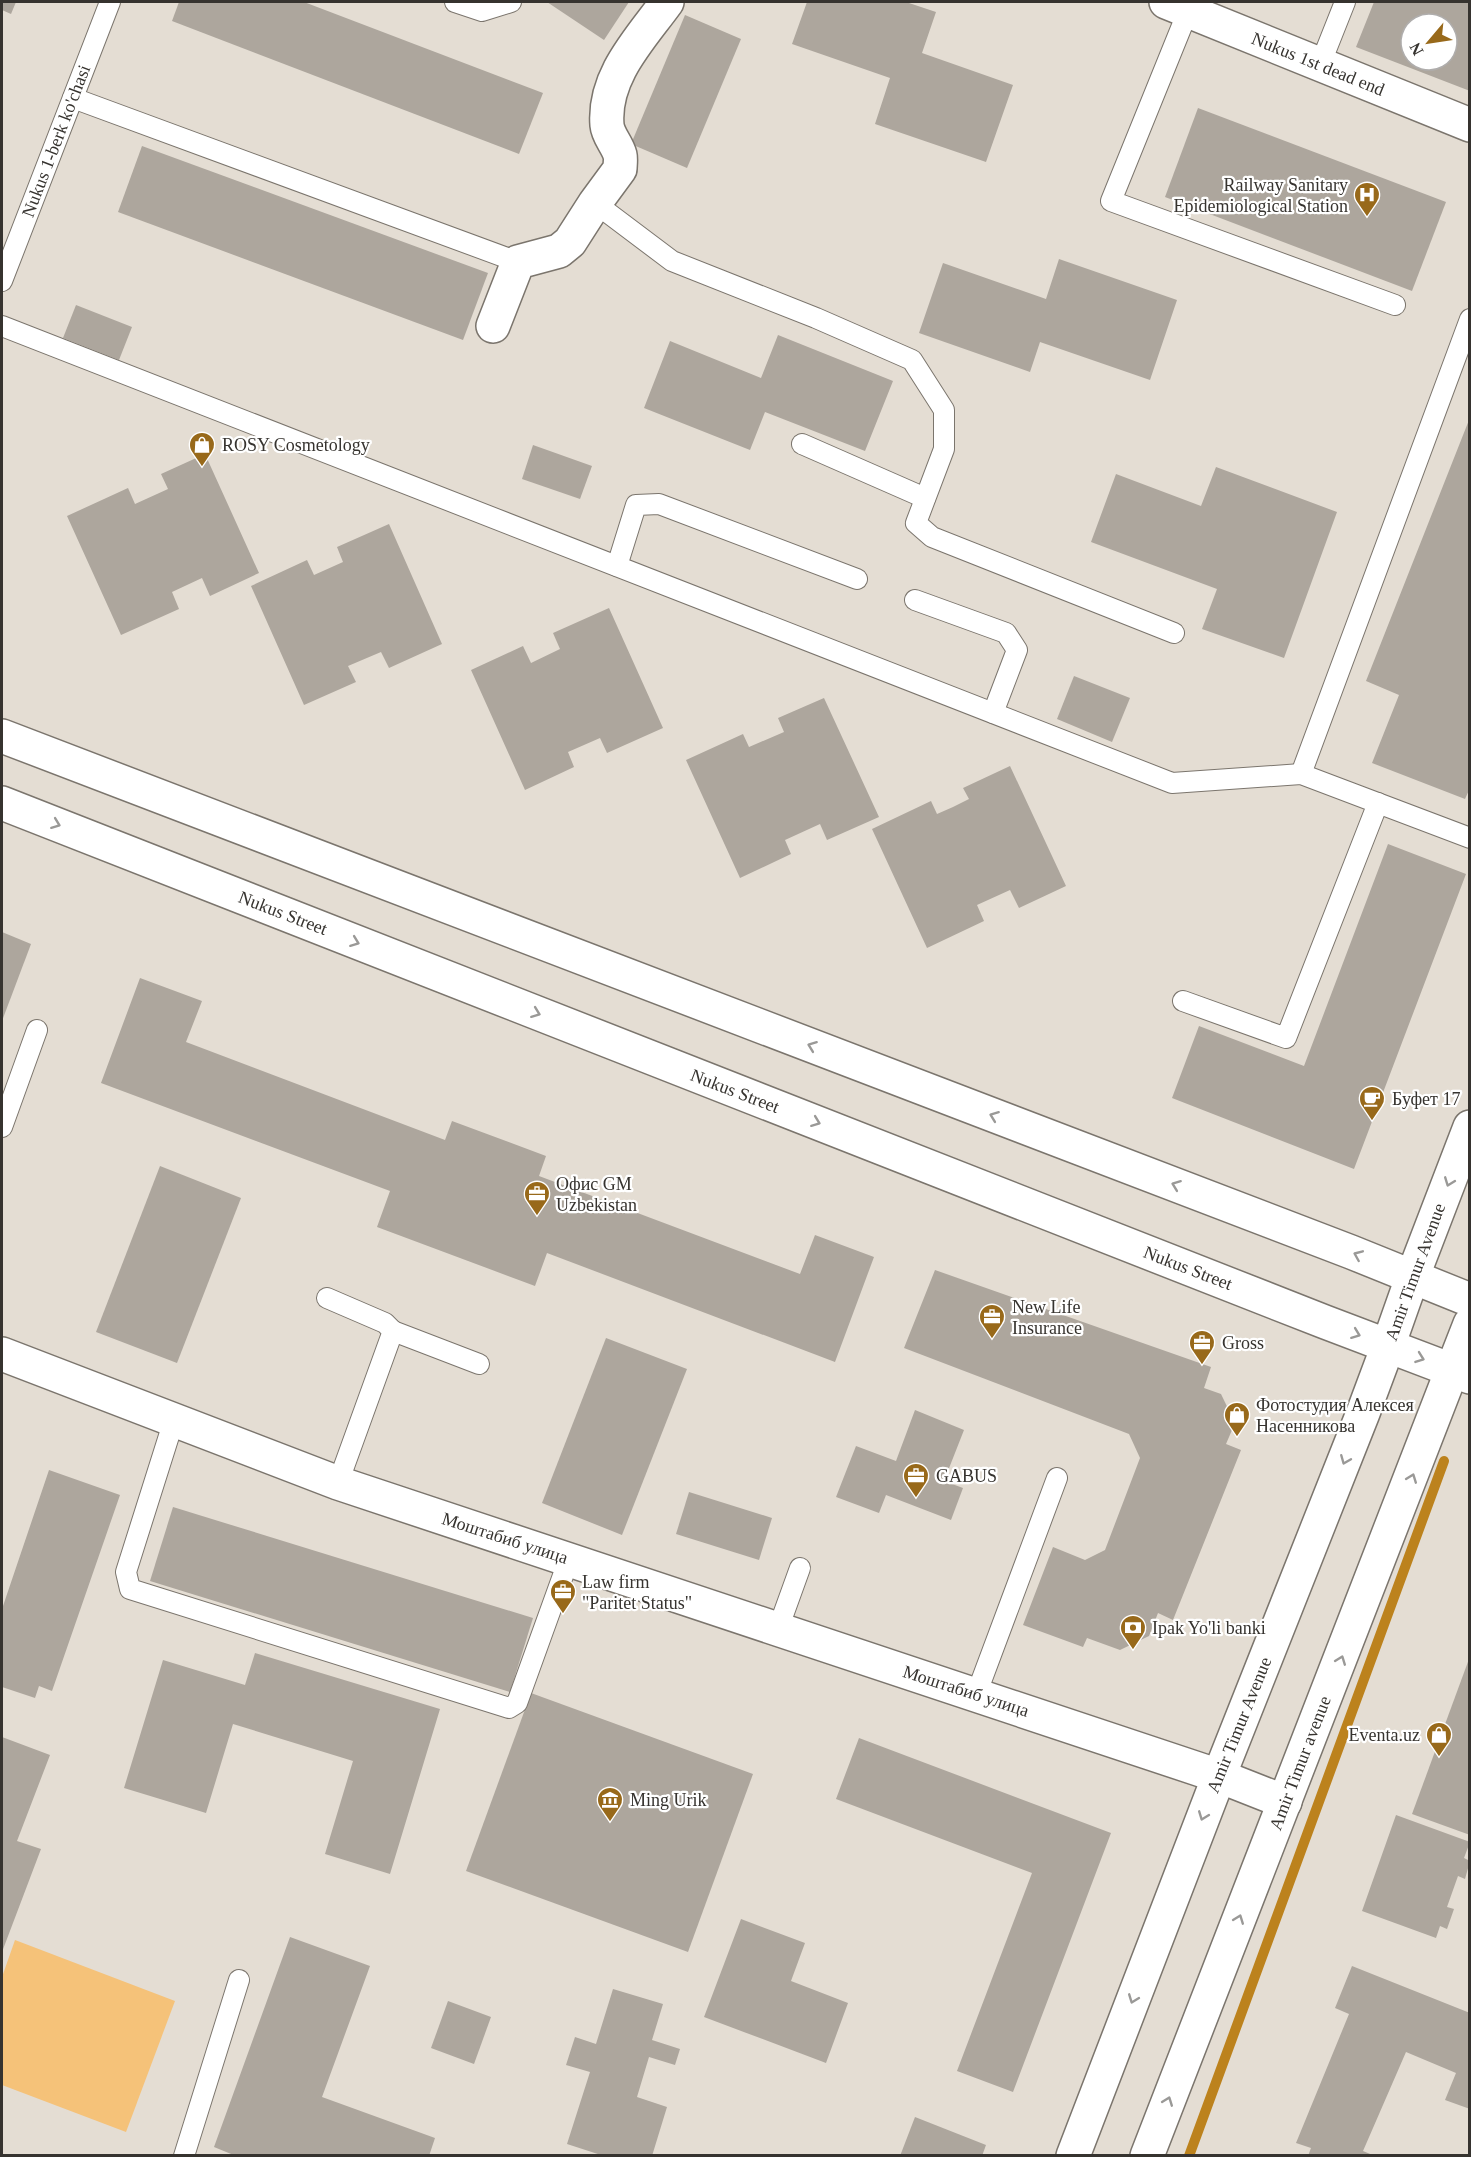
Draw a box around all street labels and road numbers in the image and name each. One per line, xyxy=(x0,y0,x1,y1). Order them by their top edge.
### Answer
street label: Nukus 1st dead end xyxy=(1249,28,1387,100)
street label: Nukus 1-berk ko'chasi xyxy=(18,62,94,220)
street label: Nukus Street xyxy=(236,887,330,939)
street label: Nukus Street xyxy=(688,1065,782,1117)
street label: Amir Timur Avenue xyxy=(1381,1201,1449,1343)
street label: Nukus Street xyxy=(1141,1242,1235,1294)
street label: Моштабиб улица xyxy=(439,1508,571,1568)
street label: Amir Timur Avenue xyxy=(1203,1654,1275,1796)
street label: Моштабиб улица xyxy=(900,1661,1032,1721)
street label: Amir Timur avenue xyxy=(1265,1693,1335,1833)

